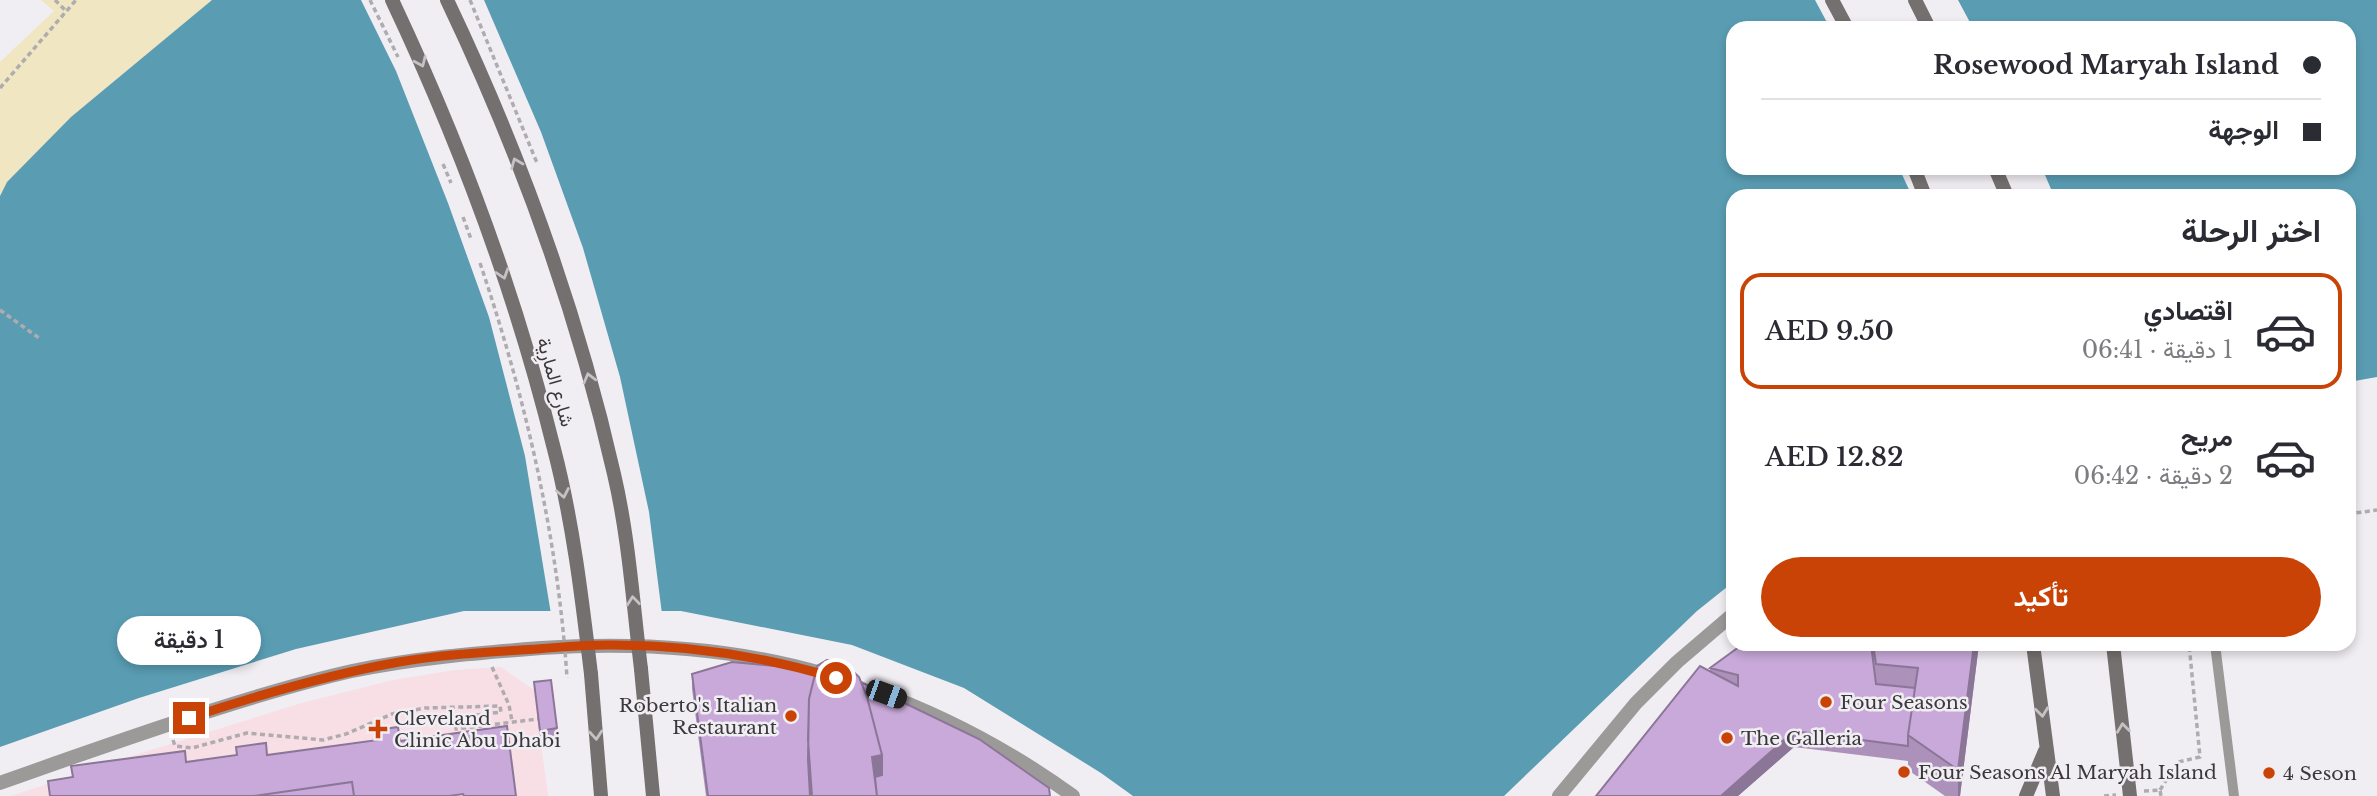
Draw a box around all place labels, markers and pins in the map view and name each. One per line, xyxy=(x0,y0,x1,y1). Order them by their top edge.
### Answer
place label: Four Seasons xyxy=(1840,691,1968,714)
place label: Roberto's Italian Restaurant xyxy=(619,694,778,739)
marker: Four Seasons xyxy=(1818,694,1834,710)
place label: Cleveland Clinic Abu Dhabi xyxy=(394,707,561,752)
marker: Roberto's Italian Restaurant xyxy=(783,708,799,724)
marker: Cleveland Clinic Abu Dhabi xyxy=(368,719,388,739)
place label: The Galleria xyxy=(1741,727,1863,750)
marker: The Galleria xyxy=(1719,730,1735,746)
place label: Four Seasons Al Maryah Island xyxy=(1918,761,2217,784)
place label: 4 Seson xyxy=(2283,762,2357,785)
marker: Four Seasons Al Maryah Island xyxy=(1896,764,1912,780)
marker: 4 Seson xyxy=(2261,765,2277,781)

